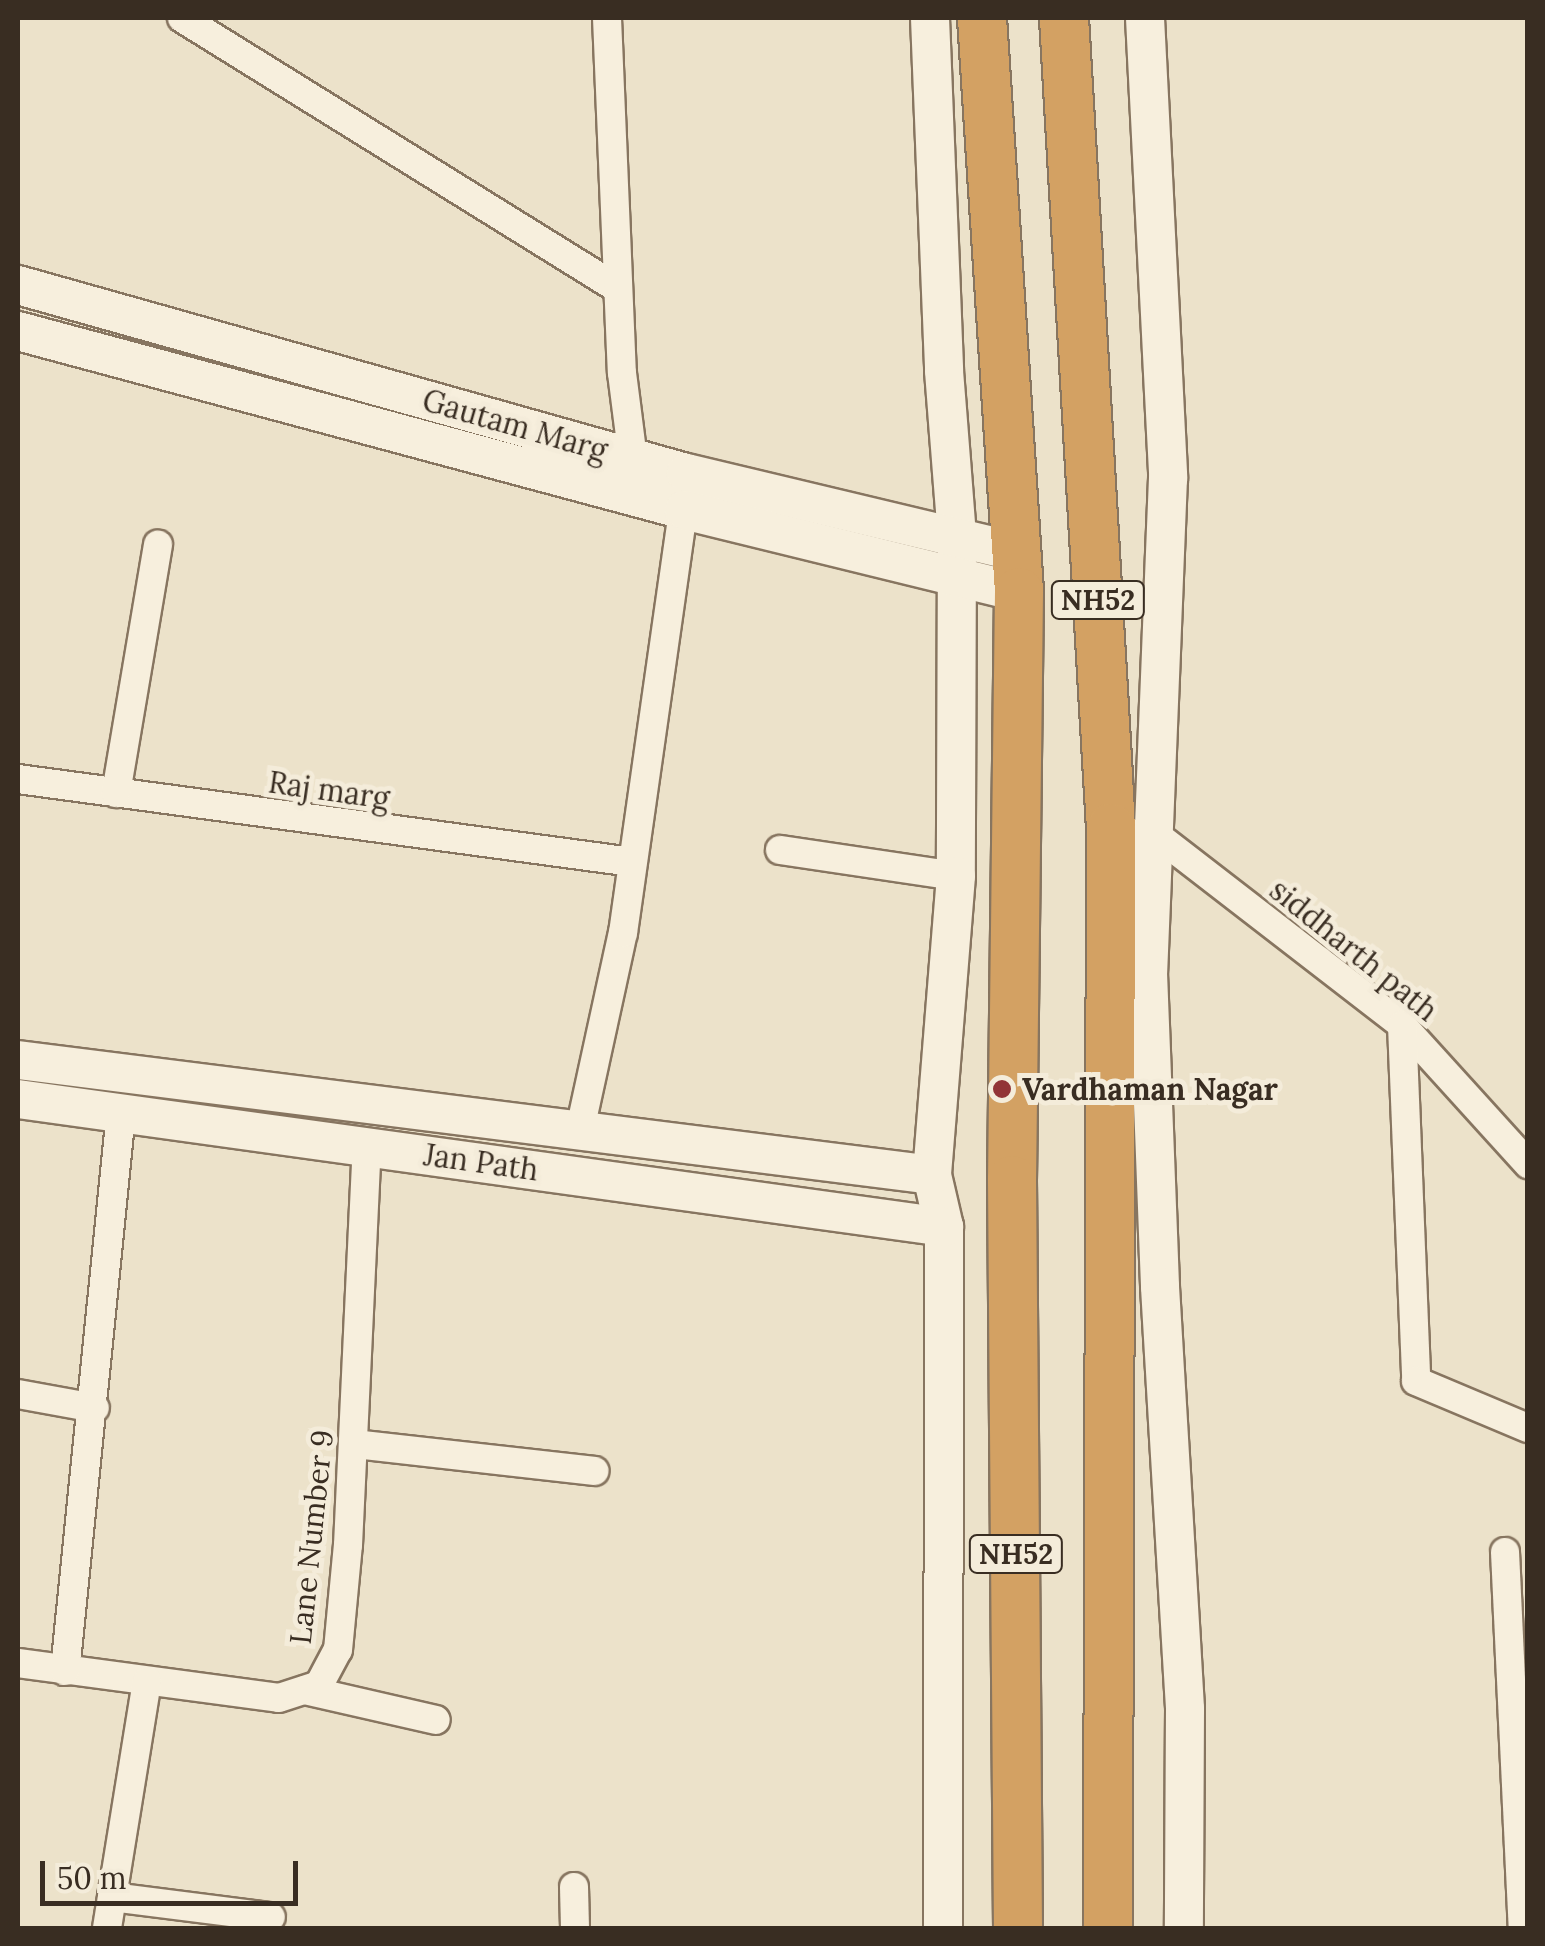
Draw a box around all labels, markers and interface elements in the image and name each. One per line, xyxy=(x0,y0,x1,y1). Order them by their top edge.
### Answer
street label: Gautam Marg xyxy=(419,381,611,469)
road number: NH52 xyxy=(1050,577,1146,623)
street label: Raj marg xyxy=(266,764,392,816)
street label: siddharth path xyxy=(1263,871,1445,1029)
place label: Vardhaman Nagar xyxy=(1022,1071,1278,1107)
marker: Vardhaman Nagar xyxy=(991,1078,1013,1100)
street label: Jan Path xyxy=(421,1136,541,1188)
street label: Lane Number 9 xyxy=(282,1428,340,1646)
road number: NH52 xyxy=(968,1531,1064,1577)
scale bar xyxy=(45,1841,302,1903)
text: 50 m xyxy=(57,1859,127,1897)

